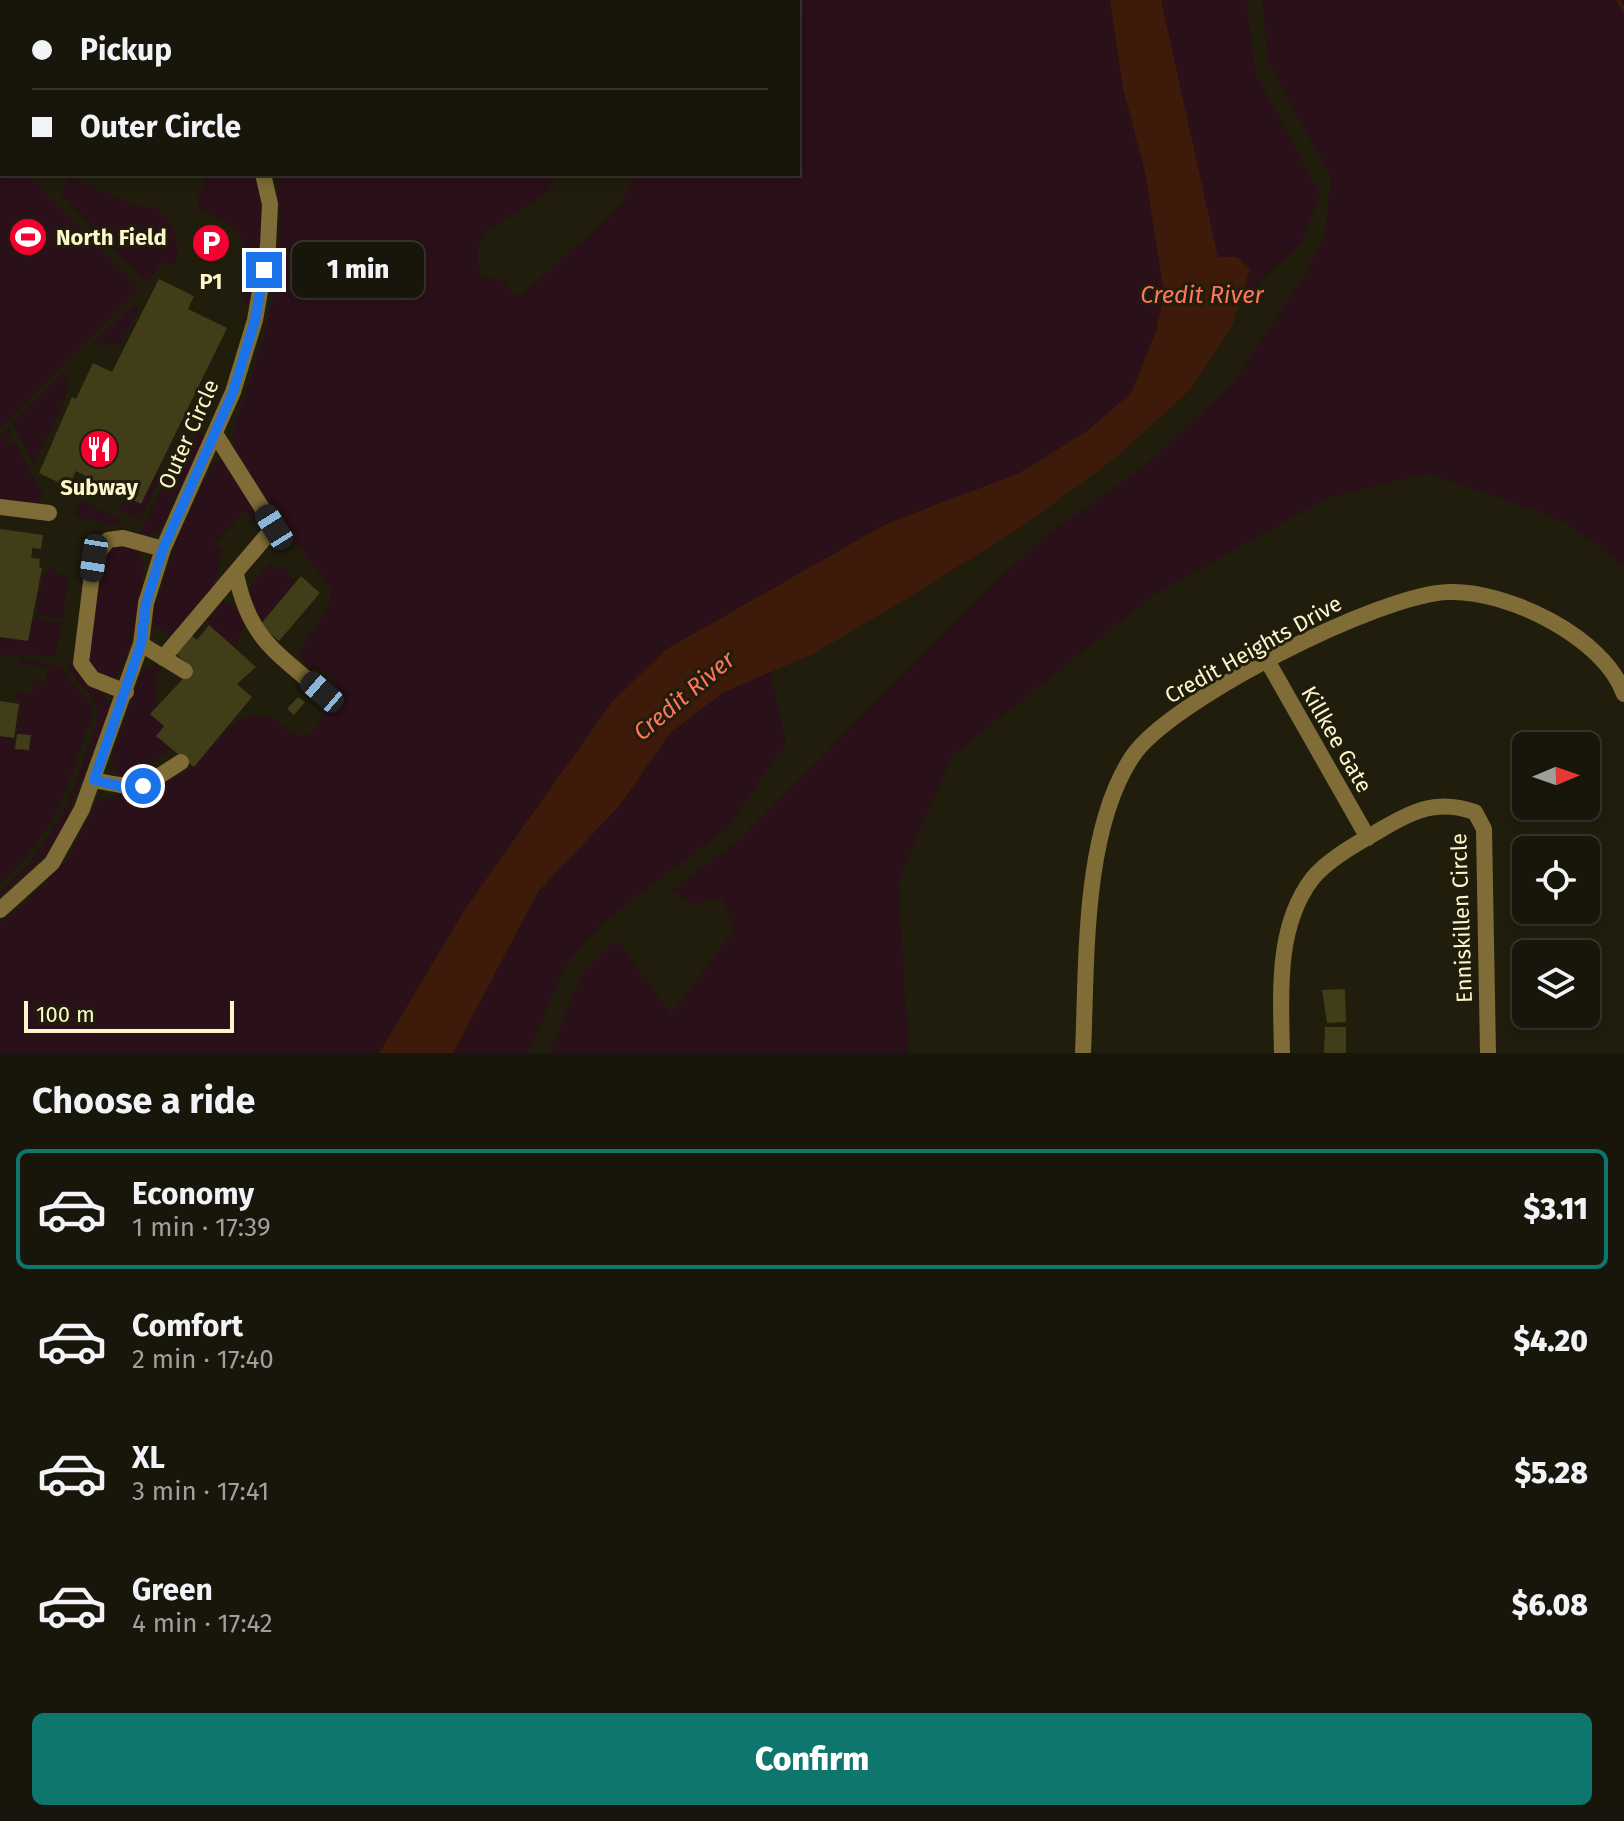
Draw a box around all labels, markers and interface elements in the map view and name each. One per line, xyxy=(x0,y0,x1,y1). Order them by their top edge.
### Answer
text: Pickup xyxy=(80,32,172,68)
text: Outer Circle xyxy=(80,109,241,145)
sports icon: North Field xyxy=(7,216,49,258)
parking icon: P1 xyxy=(190,222,232,264)
place label: North Field xyxy=(56,224,167,251)
callout: 1 min xyxy=(292,242,424,298)
route end xyxy=(246,252,282,288)
text: 1 min xyxy=(327,254,389,285)
place label: P1 xyxy=(199,268,223,295)
water label: Credit River xyxy=(1140,281,1265,309)
street label: Outer Circle xyxy=(152,375,225,493)
restaurant icon: Subway xyxy=(78,428,120,470)
place label: Subway xyxy=(60,474,138,501)
car xyxy=(251,500,297,554)
car xyxy=(78,532,110,584)
street label: Credit Heights Drive xyxy=(1160,590,1346,709)
water label: Credit River xyxy=(628,645,741,746)
car xyxy=(296,667,348,717)
street label: Killkee Gate xyxy=(1295,681,1378,797)
north arrow xyxy=(1512,732,1600,820)
map controls xyxy=(1512,732,1600,1028)
route start xyxy=(125,768,161,804)
street label: Enniskillen Circle xyxy=(1445,833,1478,1003)
button: locate xyxy=(1512,836,1600,924)
button: layers xyxy=(1512,940,1600,1028)
scale bar xyxy=(24,997,234,1033)
text: 100 m xyxy=(36,1001,95,1028)
text: Choose a ride xyxy=(32,1079,255,1123)
icon: car xyxy=(36,1173,108,1245)
text: Economy xyxy=(132,1176,254,1212)
text: $3.11 xyxy=(1524,1191,1588,1227)
text: 1 min · 17:39 xyxy=(132,1212,271,1243)
icon: car xyxy=(36,1305,108,1377)
text: Comfort xyxy=(132,1308,243,1344)
text: $4.20 xyxy=(1513,1323,1588,1359)
text: 2 min · 17:40 xyxy=(132,1344,274,1375)
icon: car xyxy=(36,1437,108,1509)
text: XL xyxy=(132,1440,165,1476)
text: $5.28 xyxy=(1514,1455,1588,1491)
text: 3 min · 17:41 xyxy=(132,1476,269,1507)
icon: car xyxy=(36,1569,108,1641)
text: Green xyxy=(132,1572,213,1608)
text: $6.08 xyxy=(1512,1587,1588,1623)
text: 4 min · 17:42 xyxy=(132,1608,273,1639)
button: Confirm xyxy=(32,1713,1592,1805)

